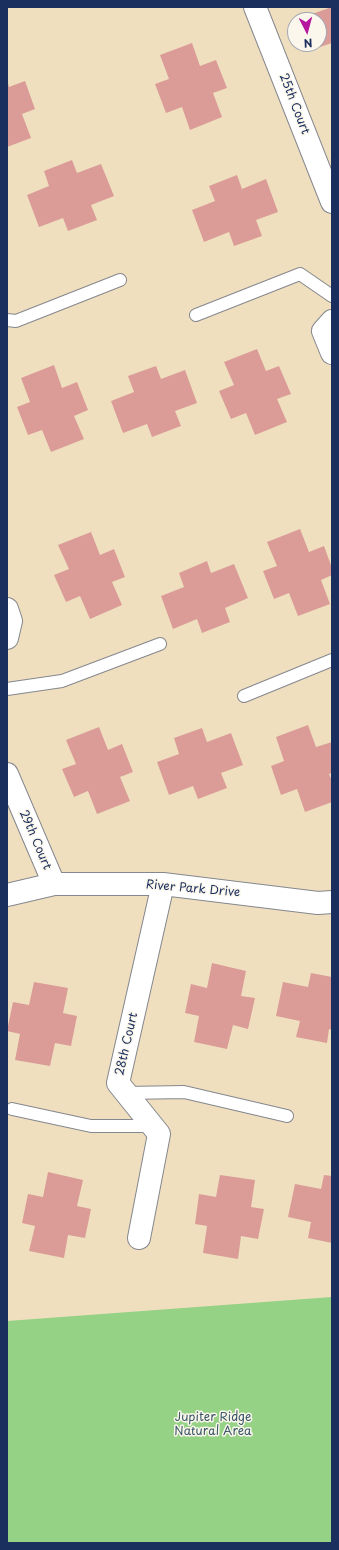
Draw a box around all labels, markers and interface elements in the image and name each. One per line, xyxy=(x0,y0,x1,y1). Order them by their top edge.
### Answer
north arrow xyxy=(287,12,327,52)
text: N xyxy=(303,35,313,52)
street label: 25th Court xyxy=(276,72,312,136)
street label: 29th Court xyxy=(16,808,54,872)
street label: River Park Drive xyxy=(145,878,241,900)
street label: 28th Court xyxy=(113,1011,141,1077)
park label: Jupiter Ridge Natural Area xyxy=(174,1411,252,1439)

